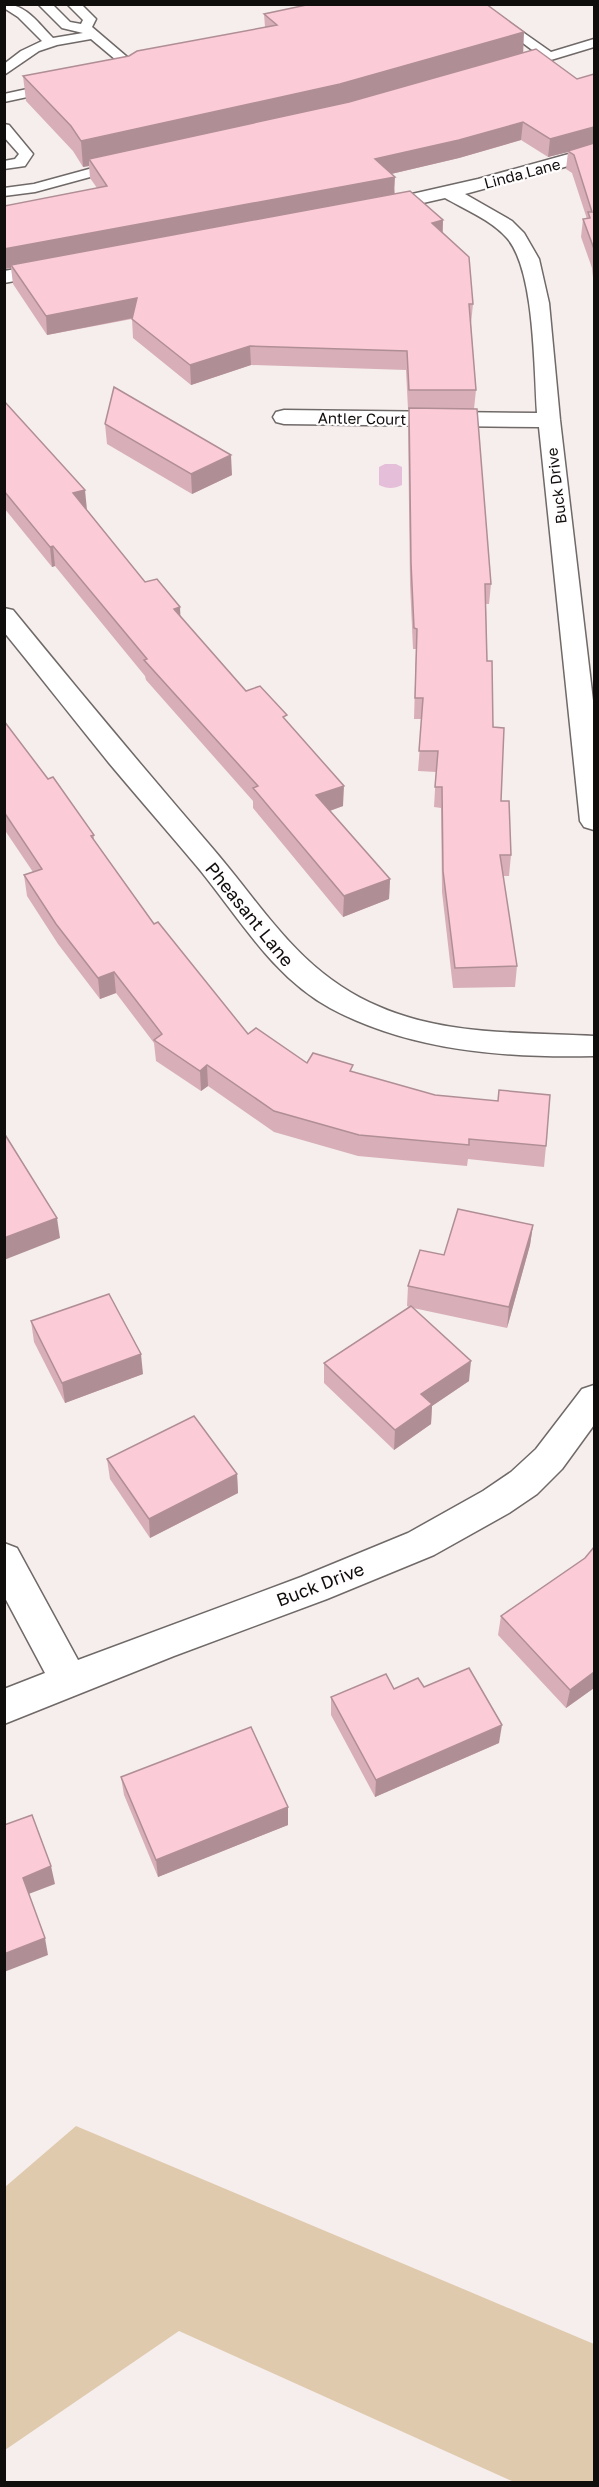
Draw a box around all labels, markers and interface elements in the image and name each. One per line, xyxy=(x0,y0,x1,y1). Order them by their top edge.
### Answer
street label: Linda Lane xyxy=(482,154,562,192)
street label: Antler Court xyxy=(318,408,406,428)
street label: Buck Drive xyxy=(542,447,570,525)
street label: Pheasant Lane xyxy=(201,857,299,971)
street label: Buck Drive xyxy=(273,1557,367,1611)

